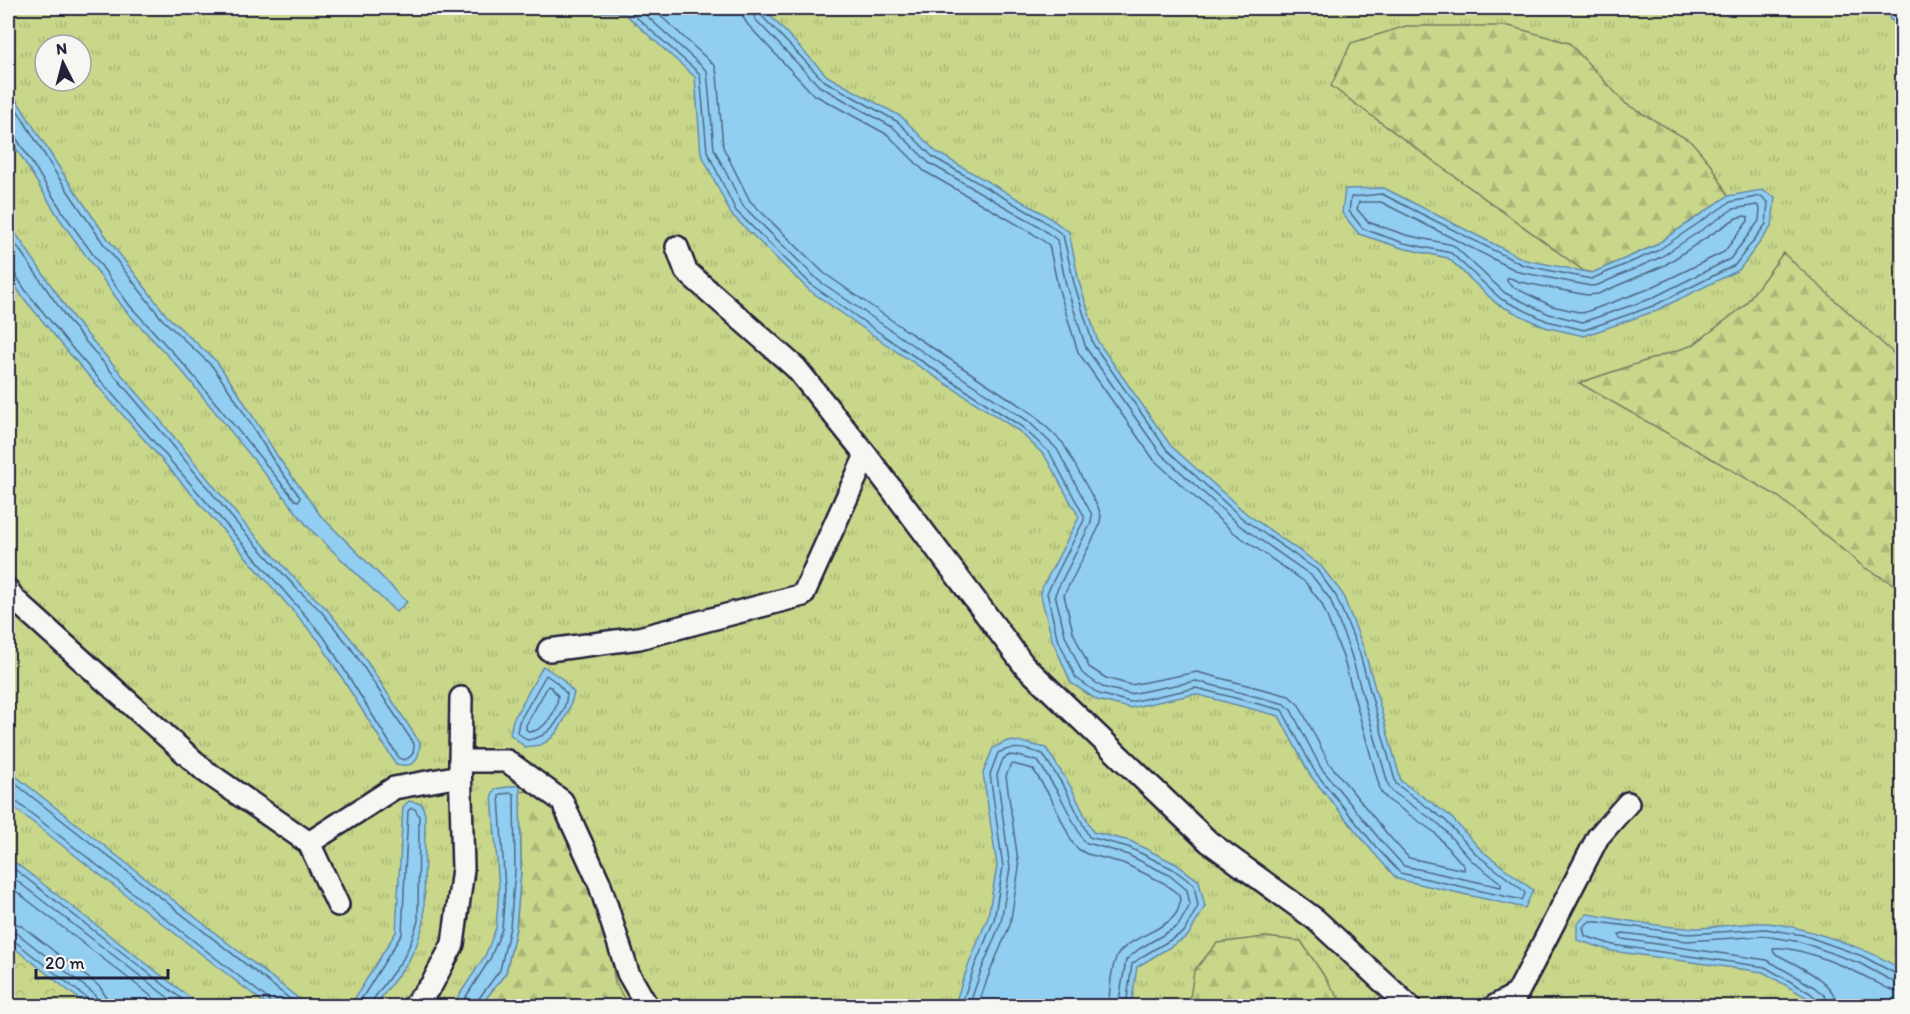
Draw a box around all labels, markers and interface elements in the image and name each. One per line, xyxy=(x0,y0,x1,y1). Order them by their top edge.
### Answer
north arrow xyxy=(33,33,93,93)
text: N xyxy=(55,39,68,59)
scale bar xyxy=(36,942,168,980)
text: 20 m xyxy=(45,952,85,974)

